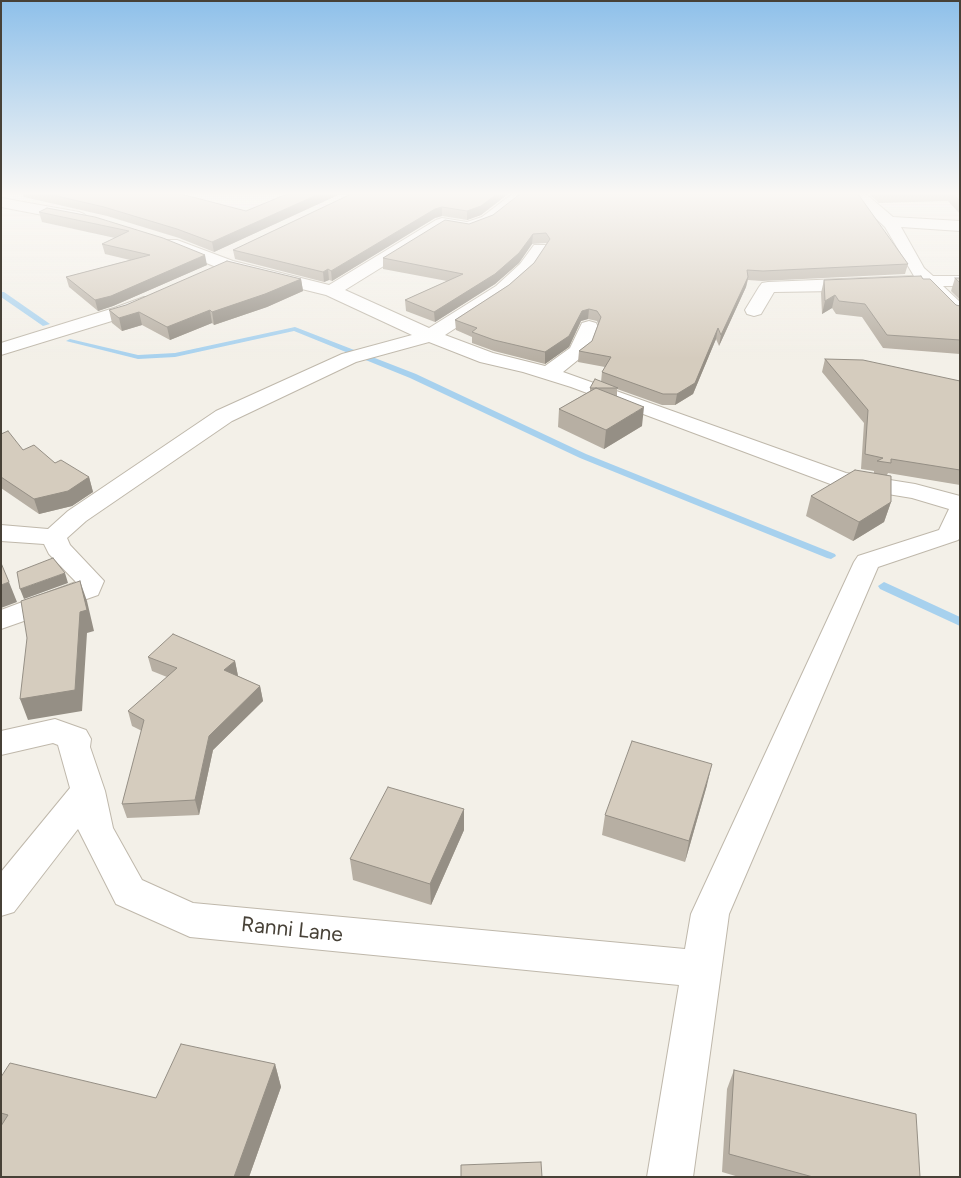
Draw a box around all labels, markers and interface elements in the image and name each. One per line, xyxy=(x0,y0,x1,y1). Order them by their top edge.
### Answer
street label: Ranni Lane xyxy=(240,912,344,948)

